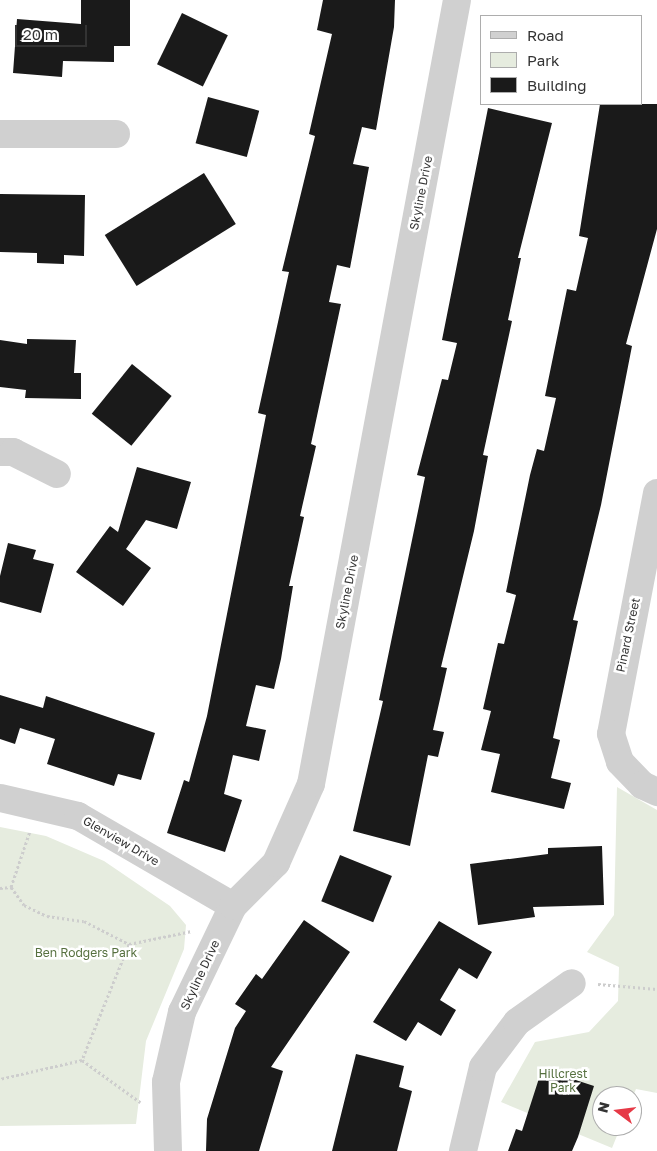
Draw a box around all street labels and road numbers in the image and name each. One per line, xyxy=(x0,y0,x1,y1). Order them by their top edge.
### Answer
street label: Skyline Drive xyxy=(407,155,435,231)
street label: Skyline Drive xyxy=(333,554,361,630)
street label: Pinard Street xyxy=(613,596,643,674)
street label: Glenview Drive xyxy=(80,813,162,869)
street label: Skyline Drive xyxy=(178,938,222,1012)

